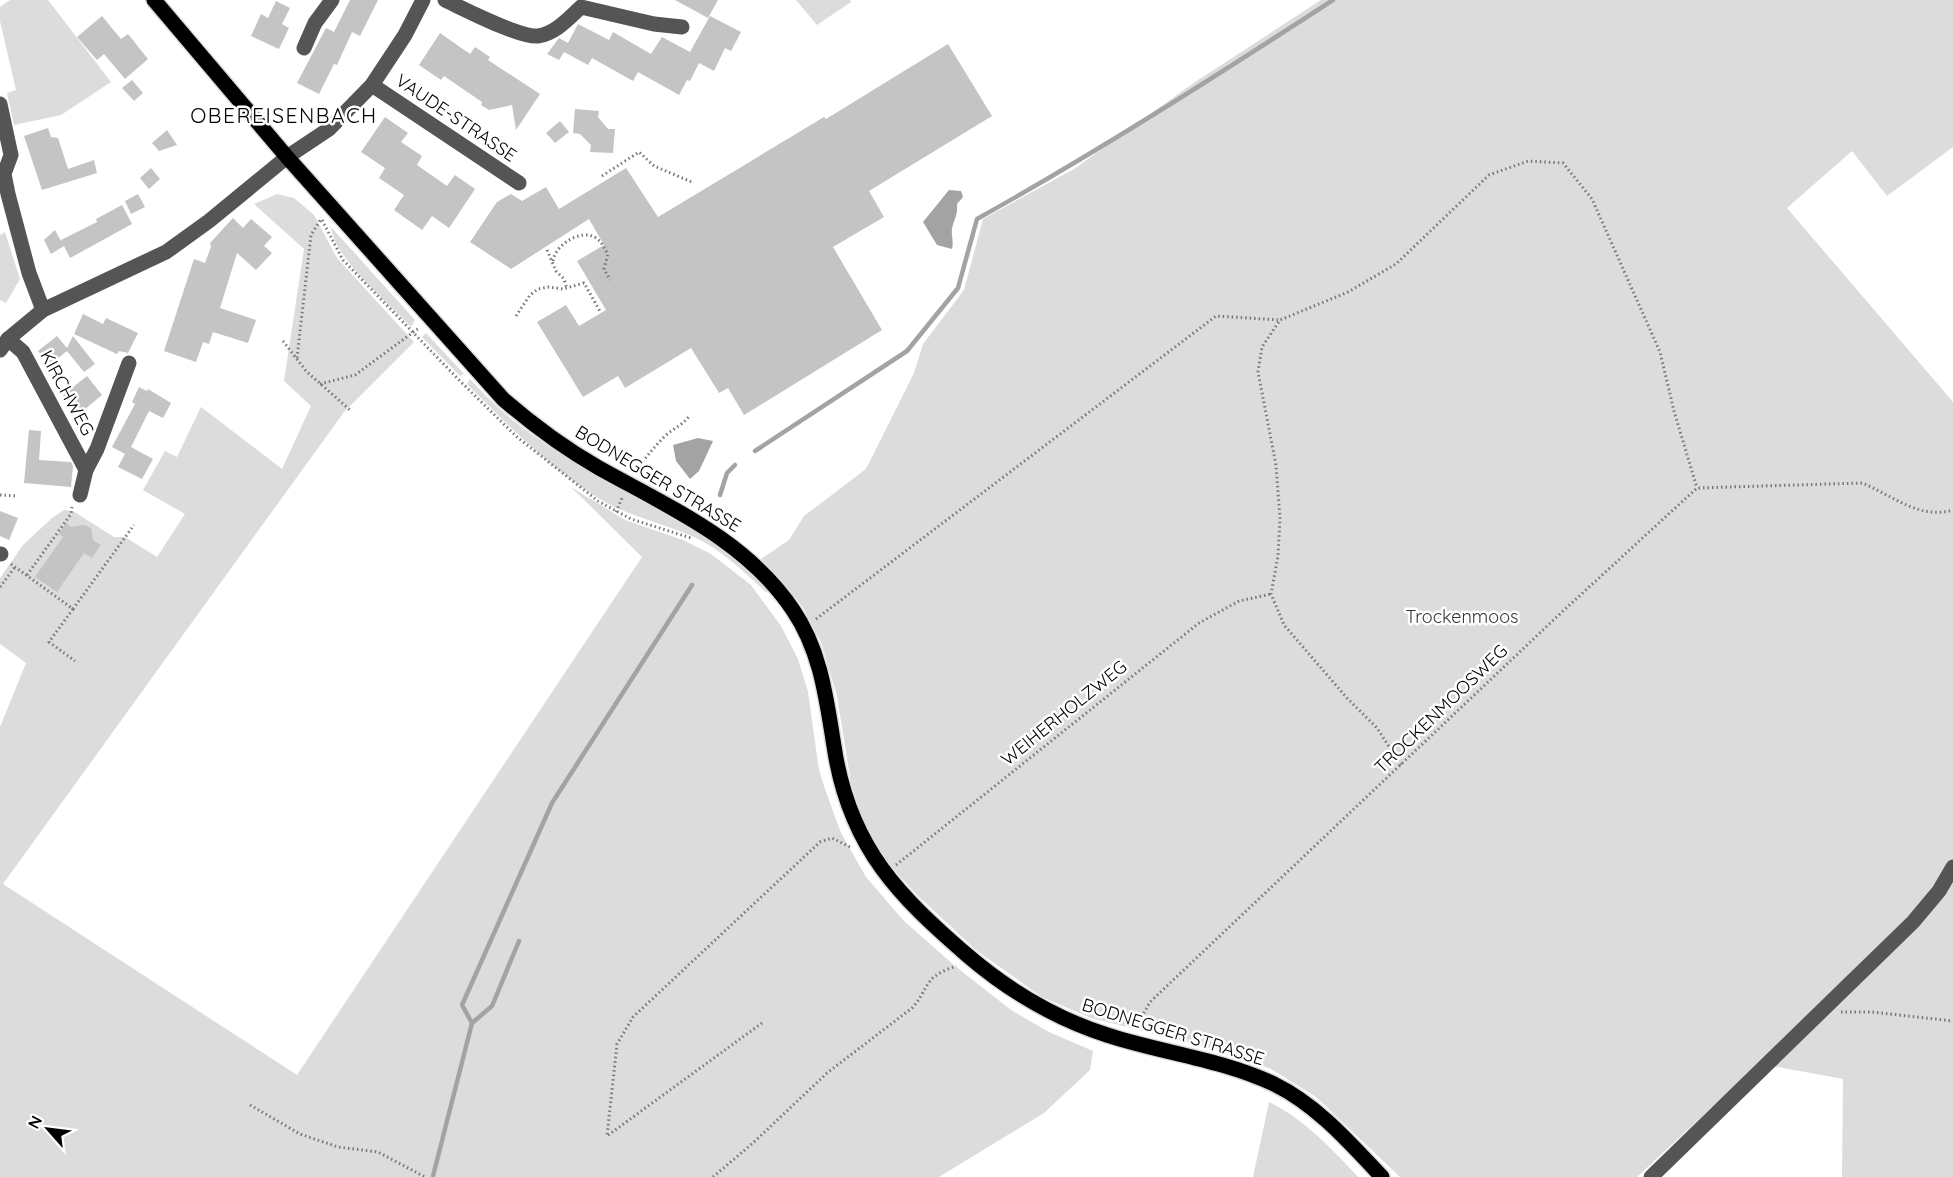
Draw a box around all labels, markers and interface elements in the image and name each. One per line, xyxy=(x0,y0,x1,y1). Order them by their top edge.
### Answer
street label: VAUDE-STRASSE xyxy=(391,69,521,167)
district label: OBEREISENBACH xyxy=(190,102,378,128)
street label: KIRCHWEG xyxy=(35,346,100,439)
street label: BODNEGGER STRASSE xyxy=(571,420,745,537)
park label: Trockenmoos xyxy=(1406,605,1518,628)
street label: TROCKENMOOSWEG xyxy=(1369,639,1512,778)
street label: WEIHERHOLZWEG xyxy=(996,655,1131,770)
street label: BODNEGGER STRASSE xyxy=(1079,993,1267,1070)
north arrow xyxy=(18,1099,78,1159)
text: N xyxy=(23,1112,46,1132)

